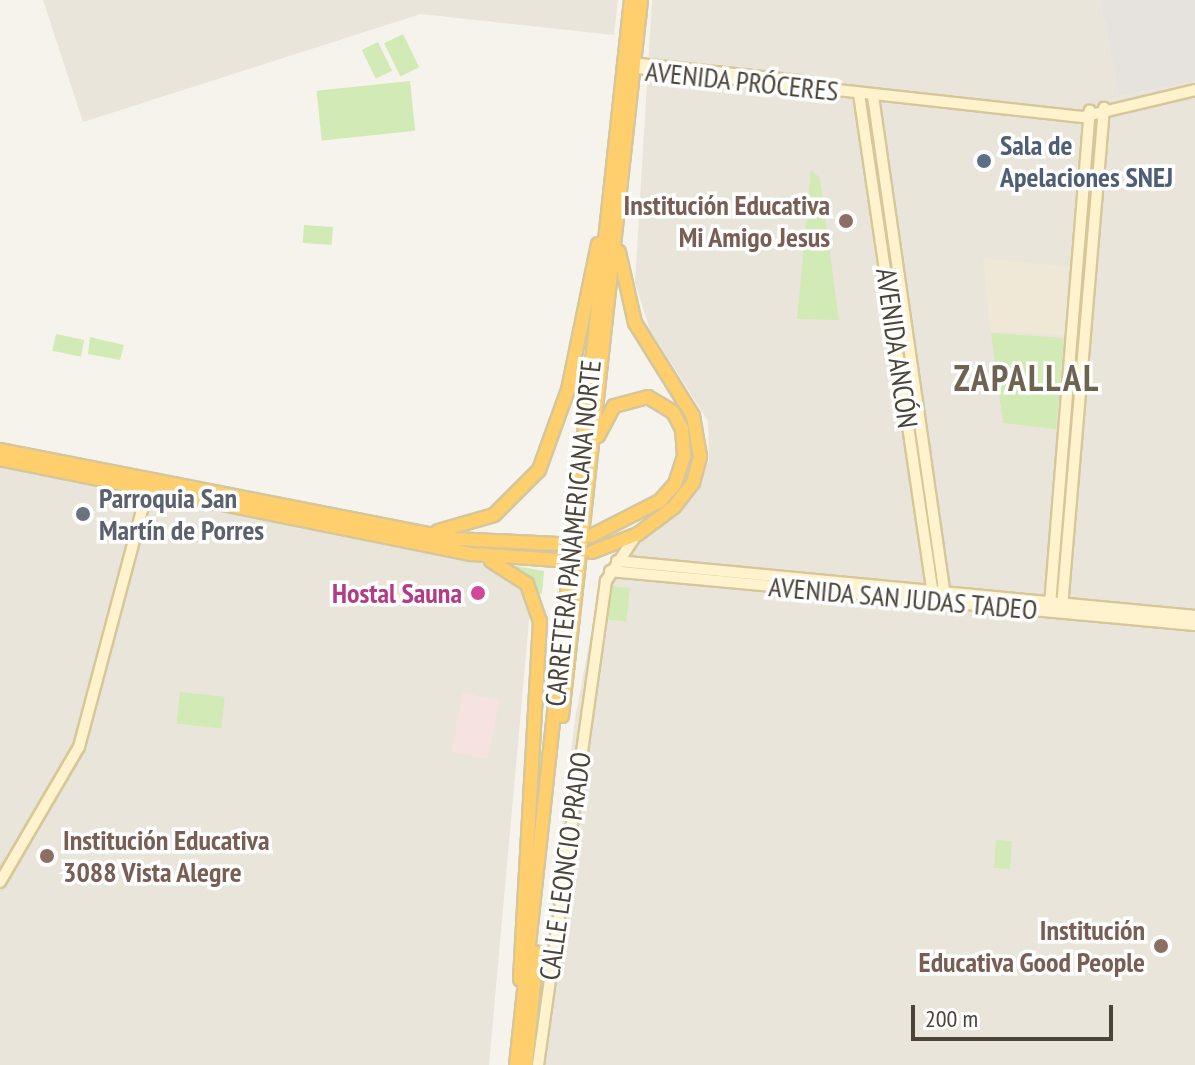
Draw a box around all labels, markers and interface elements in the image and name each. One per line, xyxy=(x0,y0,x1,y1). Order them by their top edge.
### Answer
street label: AVENIDA PRÓCERES xyxy=(643,54,841,108)
place label: Sala de Apelaciones SNEJ xyxy=(1000,128,1173,194)
marker: Sala de Apelaciones SNEJ xyxy=(975,152,993,170)
place label: Institución Educativa Mi Amigo Jesus xyxy=(623,188,830,254)
marker: Institución Educativa Mi Amigo Jesus xyxy=(837,212,855,230)
street label: AVENIDA ANCÓN xyxy=(869,265,925,431)
district label: ZAPALLAL xyxy=(954,356,1100,400)
street label: CARRETERA PANAMERICANA NORTE xyxy=(538,357,608,709)
place label: Parroquia San Martín de Porres xyxy=(99,481,264,547)
marker: Parroquia San Martín de Porres xyxy=(74,505,92,523)
street label: AVENIDA SAN JUDAS TADEO xyxy=(766,569,1040,627)
place label: Hostal Sauna xyxy=(332,576,462,610)
marker: Hostal Sauna xyxy=(469,584,487,602)
street label: CALLE LEONCIO PRADO xyxy=(532,750,598,982)
place label: Institución Educativa 3088 Vista Alegre xyxy=(63,823,270,889)
marker: Institución Educativa 3088 Vista Alegre xyxy=(38,847,56,865)
place label: Institución Educativa Good People xyxy=(918,913,1145,979)
marker: Institución Educativa Good People xyxy=(1152,937,1170,955)
scale bar xyxy=(915,989,1117,1039)
text: 200 m xyxy=(925,1003,978,1034)

